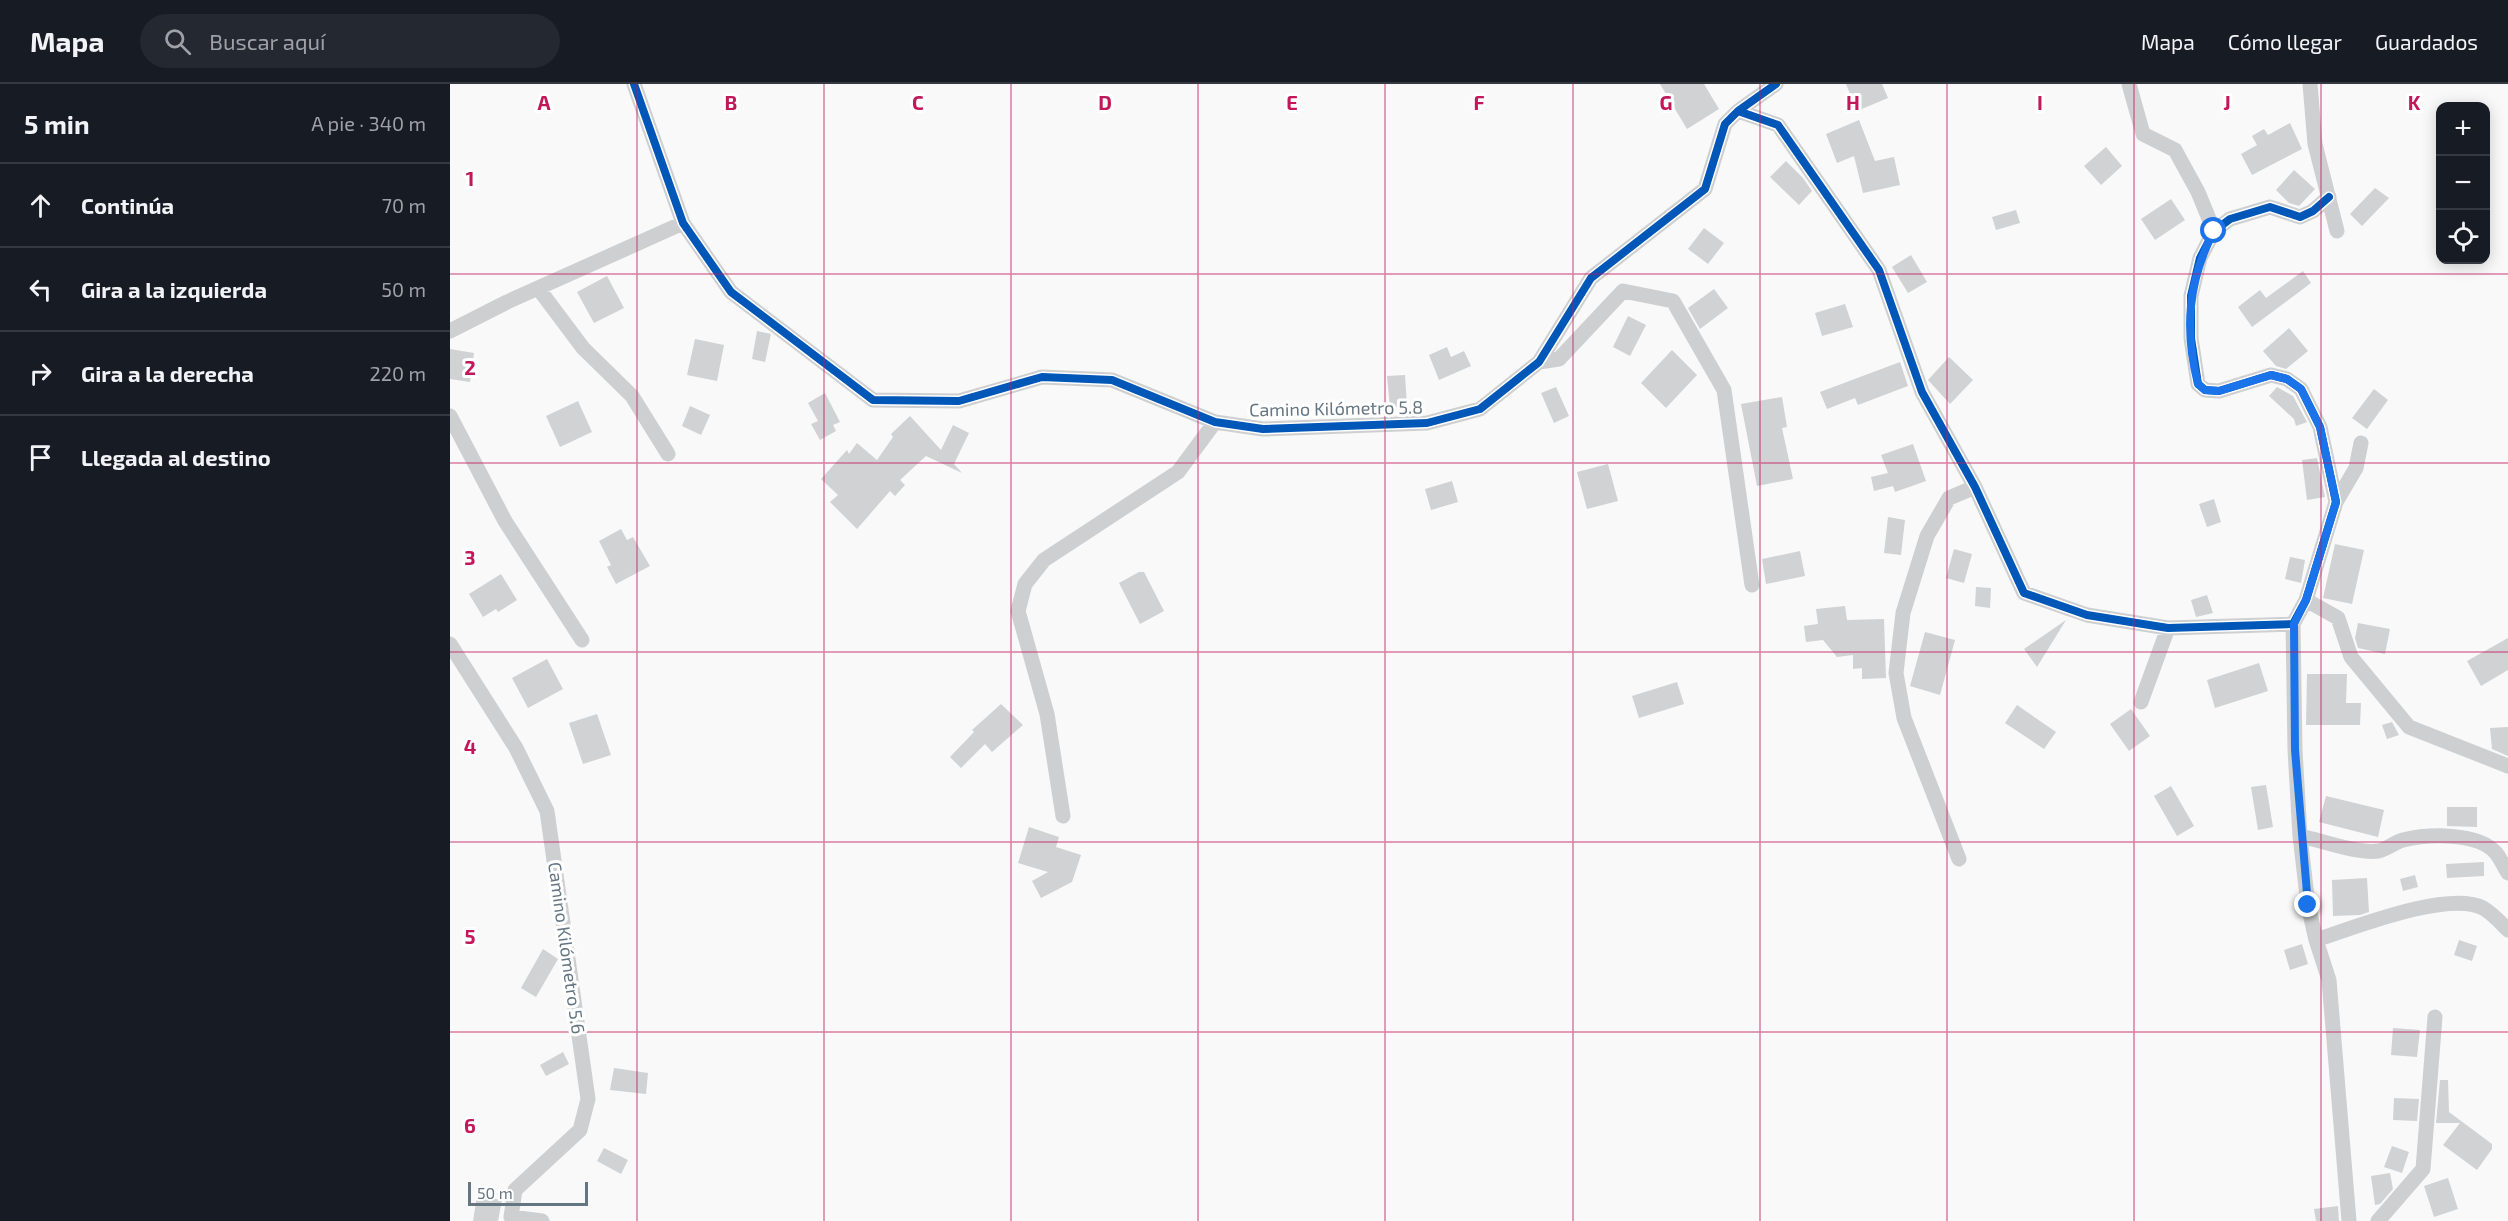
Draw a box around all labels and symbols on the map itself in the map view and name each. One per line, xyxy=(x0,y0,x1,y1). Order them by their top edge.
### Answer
text: A xyxy=(537,90,551,114)
text: B xyxy=(725,90,737,114)
text: C xyxy=(912,90,924,114)
text: D xyxy=(1098,90,1112,114)
text: E xyxy=(1286,90,1298,114)
text: F xyxy=(1473,90,1485,114)
text: G xyxy=(1660,90,1672,114)
text: H xyxy=(1846,90,1860,114)
text: I xyxy=(2037,90,2043,114)
text: J xyxy=(2223,90,2231,114)
text: K xyxy=(2408,90,2421,114)
text: 1 xyxy=(466,166,474,190)
route start xyxy=(2200,217,2226,243)
text: 2 xyxy=(464,355,476,379)
street label: Camino Kilómetro 5.8 xyxy=(1249,395,1423,421)
text: 3 xyxy=(464,545,476,569)
text: 4 xyxy=(464,734,477,758)
street label: Camino Kilómetro 5.6 xyxy=(544,861,590,1035)
route end xyxy=(2294,891,2320,917)
text: 5 xyxy=(464,924,476,948)
text: 6 xyxy=(464,1113,476,1137)
scale bar xyxy=(468,1179,588,1206)

